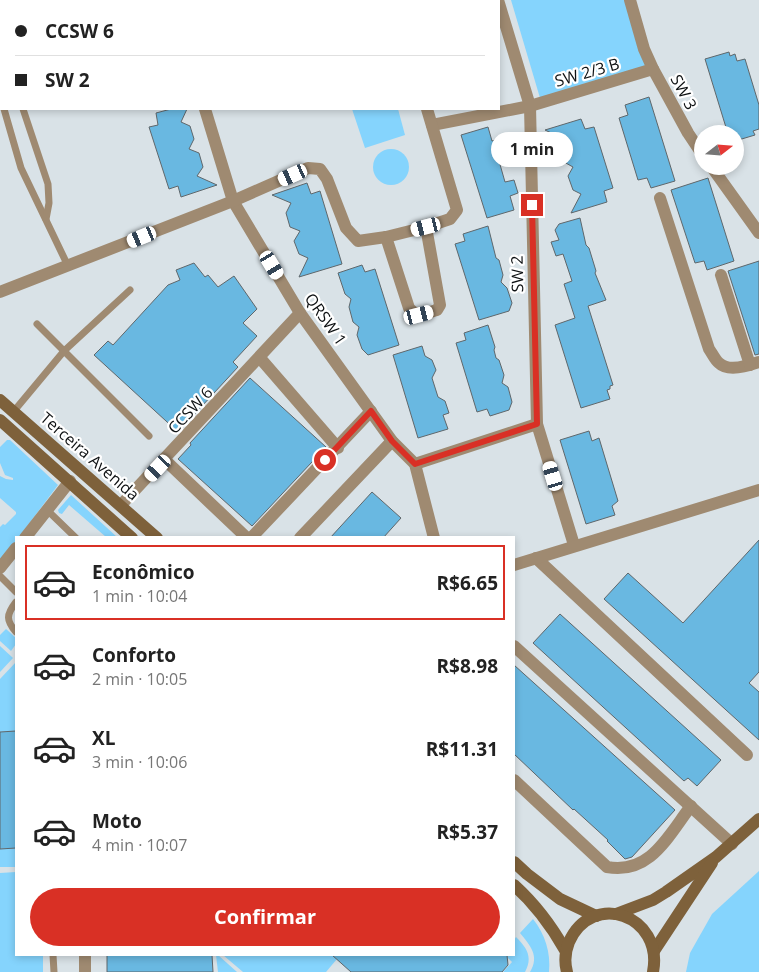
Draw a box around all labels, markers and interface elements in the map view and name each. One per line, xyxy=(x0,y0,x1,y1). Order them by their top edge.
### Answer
text: CCSW 6 xyxy=(45,18,114,44)
street label: SW 2/3 B xyxy=(552,52,622,92)
text: SW 2 xyxy=(45,67,90,93)
street label: SW 3 xyxy=(666,71,702,113)
north arrow xyxy=(694,125,744,175)
map controls xyxy=(694,125,744,175)
callout: 1 min xyxy=(491,132,573,168)
text: 1 min xyxy=(510,138,554,160)
car xyxy=(276,162,309,188)
route end xyxy=(521,194,543,216)
car xyxy=(409,216,442,238)
car xyxy=(125,224,158,250)
car xyxy=(257,248,286,282)
street label: SW 2 xyxy=(506,255,528,293)
street label: QRSW 1 xyxy=(300,288,352,350)
car xyxy=(402,304,435,326)
street label: CCSW 6 xyxy=(163,382,217,438)
street label: Terceira Avenida xyxy=(36,407,144,505)
route start xyxy=(314,449,336,471)
car xyxy=(142,452,173,484)
car xyxy=(541,459,564,493)
text: Econômico xyxy=(92,559,194,585)
icon: car xyxy=(32,560,77,605)
text: R$6.65 xyxy=(437,570,498,596)
text: 1 min · 10:04 xyxy=(92,585,187,607)
text: Conforto xyxy=(92,642,176,668)
icon: car xyxy=(32,643,77,688)
text: R$8.98 xyxy=(437,653,498,679)
text: 2 min · 10:05 xyxy=(92,668,187,690)
text: XL xyxy=(92,725,115,751)
icon: car xyxy=(32,726,77,771)
text: R$11.31 xyxy=(426,736,498,762)
text: 3 min · 10:06 xyxy=(92,751,187,773)
text: Moto xyxy=(92,808,142,834)
icon: car xyxy=(32,809,77,854)
text: R$5.37 xyxy=(437,819,498,845)
text: 4 min · 10:07 xyxy=(92,834,187,856)
button: Confirmar xyxy=(30,888,500,946)

